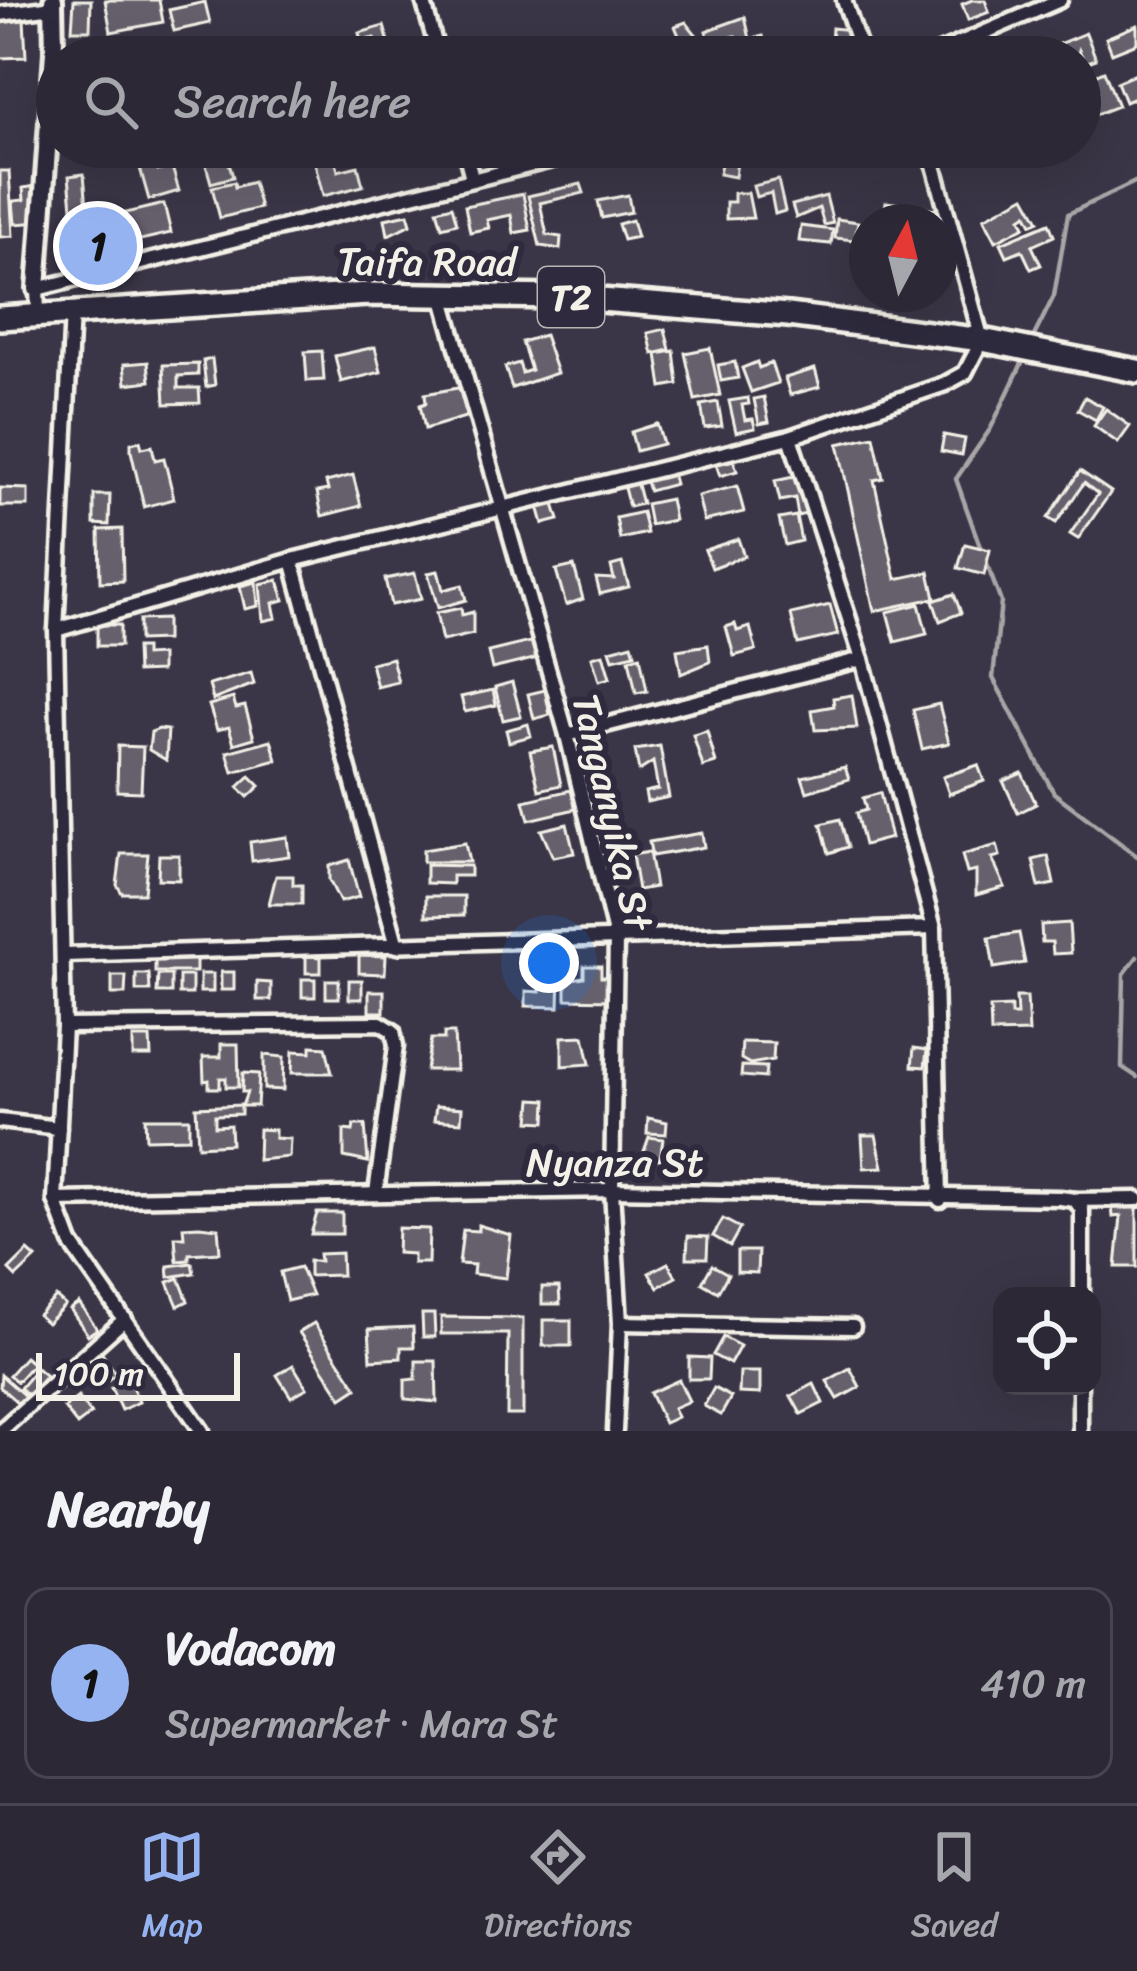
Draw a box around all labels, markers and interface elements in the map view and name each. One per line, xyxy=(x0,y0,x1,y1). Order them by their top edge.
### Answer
search box xyxy=(36,36,1101,168)
text: Search here xyxy=(174,62,411,142)
icon: search xyxy=(78,69,144,135)
pin: 1 xyxy=(59,201,137,291)
north arrow xyxy=(849,204,957,312)
street label: Taifa Road xyxy=(337,227,519,296)
road number: T2 xyxy=(538,267,604,327)
street label: Tanganyika St xyxy=(552,687,674,938)
your location xyxy=(519,933,579,993)
street label: Nyanza St xyxy=(526,1128,704,1197)
map controls xyxy=(993,1287,1101,1395)
button: locate xyxy=(993,1287,1101,1395)
text: 100 m xyxy=(54,1345,144,1403)
scale bar xyxy=(36,1347,240,1400)
text: Nearby xyxy=(48,1464,209,1554)
text: Vodacom xyxy=(165,1609,336,1689)
text: 1 xyxy=(82,1649,98,1718)
text: 410 m xyxy=(980,1649,1086,1718)
text: Supermarket · Mara St xyxy=(165,1689,558,1758)
tab: Map xyxy=(139,1824,205,1954)
tab: Directions xyxy=(484,1824,632,1954)
tab: Saved xyxy=(911,1824,998,1954)

